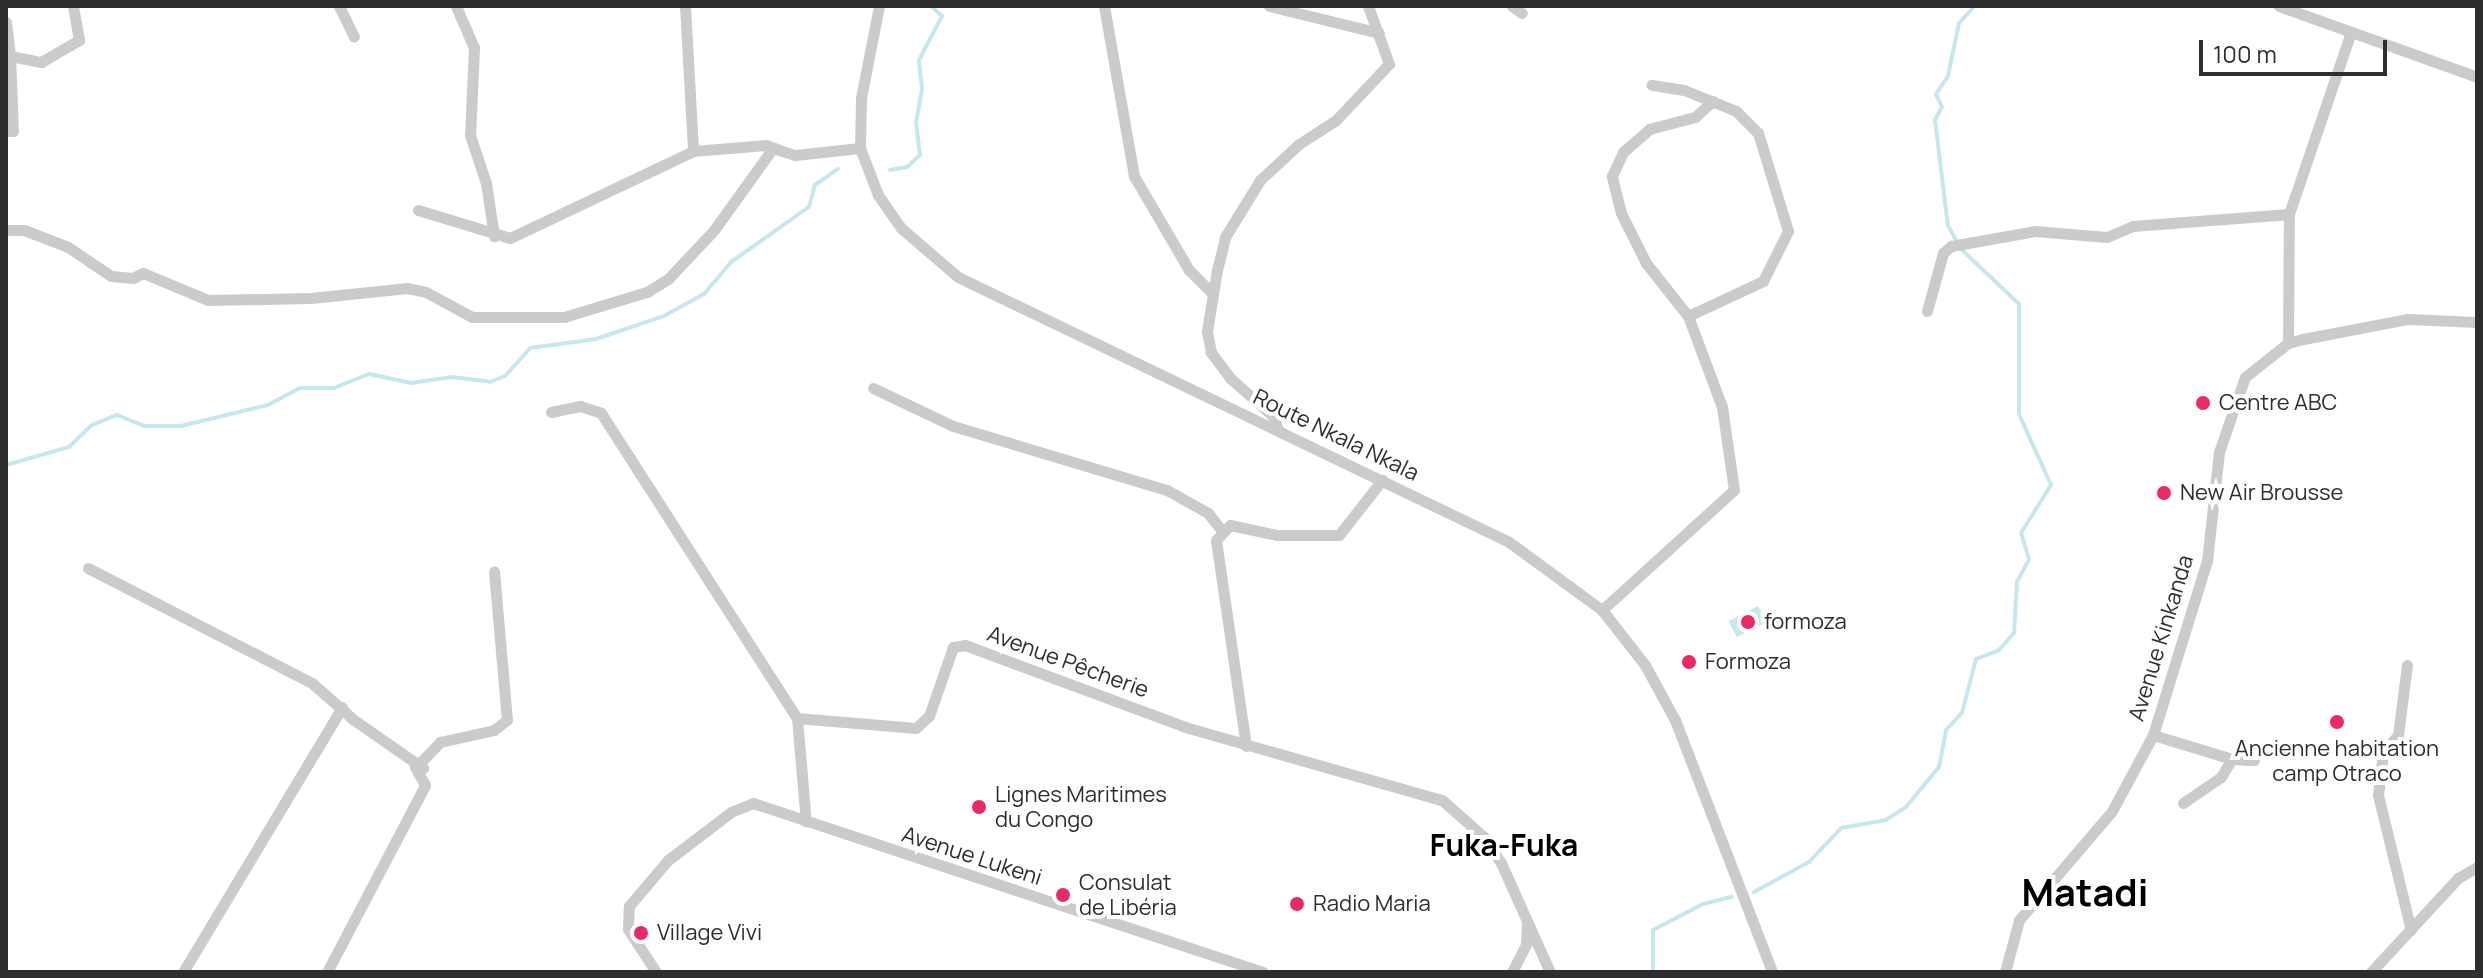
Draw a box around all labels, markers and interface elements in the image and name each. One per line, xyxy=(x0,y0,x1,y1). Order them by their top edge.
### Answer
scale bar xyxy=(2203,24,2391,74)
text: 100 m xyxy=(2213,37,2277,70)
street label: Route Nkala Nkala xyxy=(1249,383,1423,487)
place label: Centre ABC xyxy=(2219,390,2337,416)
marker: Centre ABC xyxy=(2194,394,2212,412)
place label: New Air Brousse xyxy=(2180,480,2343,506)
marker: New Air Brousse xyxy=(2155,484,2173,502)
street label: Avenue Kinkanda xyxy=(2123,552,2199,724)
place label: formoza xyxy=(1764,609,1847,635)
marker: formoza xyxy=(1739,613,1757,631)
street label: Avenue Pêcherie xyxy=(984,621,1152,703)
place label: Formoza xyxy=(1705,649,1791,675)
marker: Formoza xyxy=(1680,653,1698,671)
marker: Ancienne habitation camp Otraco xyxy=(2328,713,2346,731)
place label: Ancienne habitation camp Otraco xyxy=(2235,735,2439,786)
place label: Lignes Maritimes du Congo xyxy=(995,781,1167,832)
marker: Lignes Maritimes du Congo xyxy=(970,798,988,816)
street label: Avenue Lukeni xyxy=(899,821,1045,891)
district label: Fuka-Fuka xyxy=(1430,827,1578,863)
place label: Consulat de Libéria xyxy=(1079,869,1177,920)
district label: Matadi xyxy=(2022,869,2148,915)
marker: Consulat de Libéria xyxy=(1054,886,1072,904)
place label: Radio Maria xyxy=(1313,891,1431,917)
marker: Radio Maria xyxy=(1288,895,1306,913)
place label: Village Vivi xyxy=(657,920,762,946)
marker: Village Vivi xyxy=(632,924,650,942)

